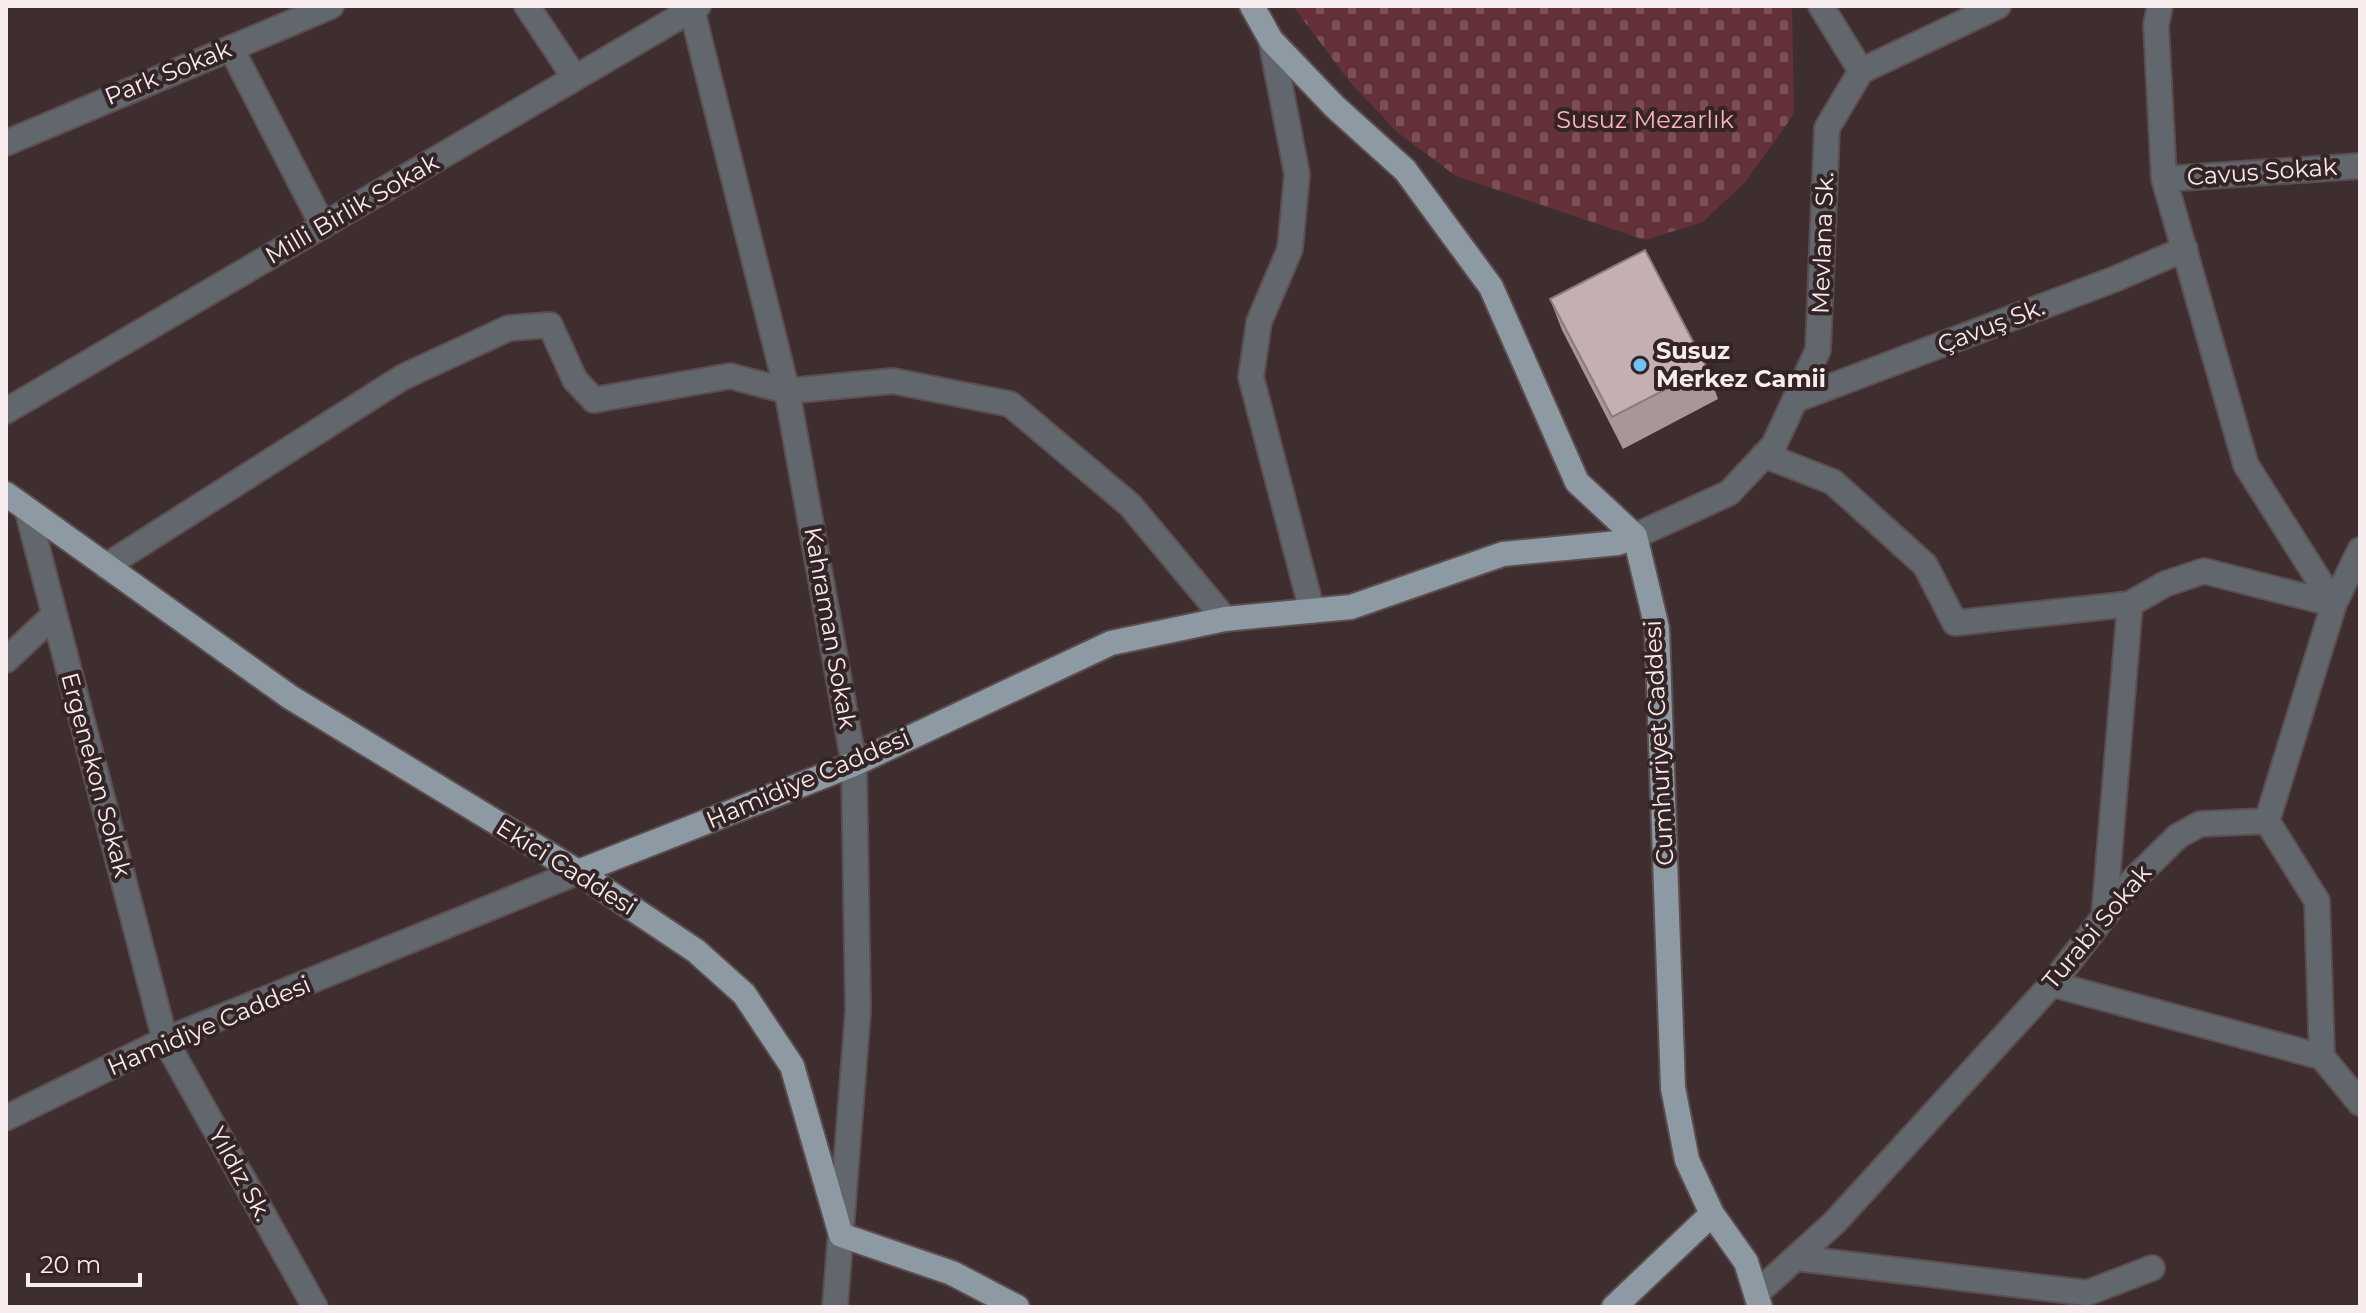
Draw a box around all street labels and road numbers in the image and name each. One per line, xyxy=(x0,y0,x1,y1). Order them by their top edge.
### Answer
street label: Park Sokak xyxy=(100,34,236,111)
street label: Milli Birlik Sokak xyxy=(260,147,444,270)
street label: Cavus Sokak xyxy=(2186,152,2339,191)
street label: Mevlana Sk. xyxy=(1806,172,1839,314)
street label: Çavuş Sk. xyxy=(1933,292,2048,359)
street label: Kahraman Sokak xyxy=(798,525,863,732)
street label: Cumhuriyet Caddesi xyxy=(1638,620,1679,866)
street label: Ergenekon Sokak xyxy=(55,669,138,881)
street label: Hamidiye Caddesi xyxy=(702,723,914,834)
street label: Ekici Caddesi xyxy=(491,812,641,921)
street label: Turabi Sokak xyxy=(2036,858,2158,995)
street label: Hamidiye Caddesi xyxy=(103,970,315,1081)
street label: Yıldız Sk. xyxy=(203,1122,278,1226)

